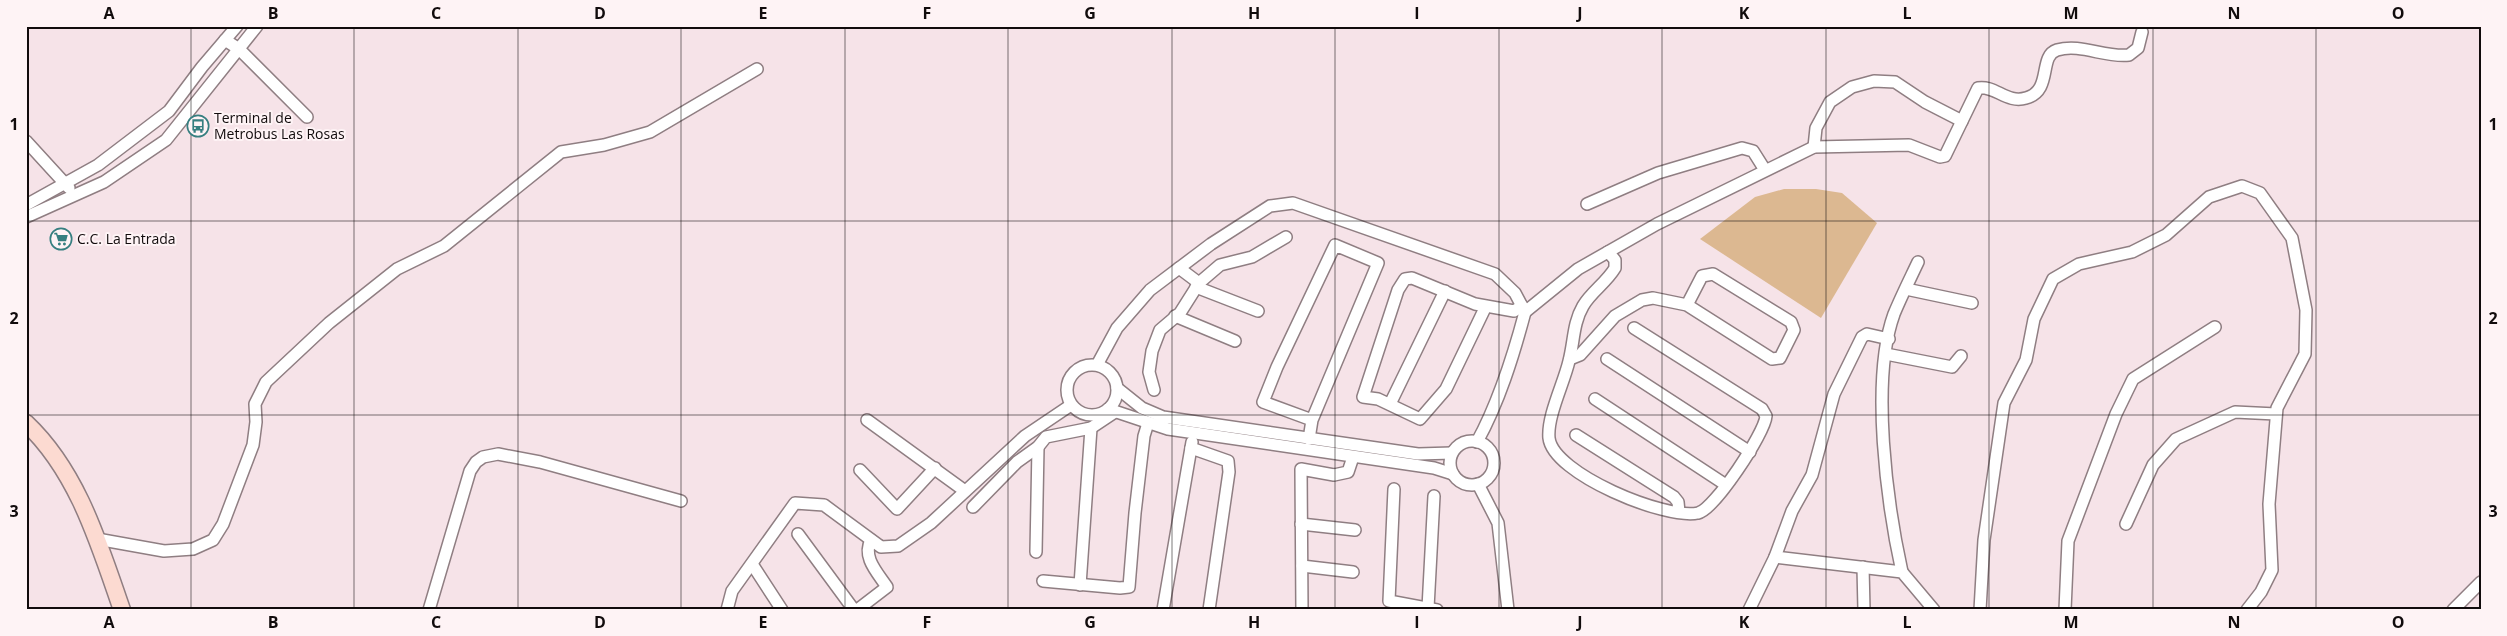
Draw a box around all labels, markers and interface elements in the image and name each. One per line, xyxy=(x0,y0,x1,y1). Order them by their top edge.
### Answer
text: A xyxy=(103,2,115,24)
text: B xyxy=(268,2,278,24)
text: C xyxy=(431,2,441,24)
text: D xyxy=(594,2,606,24)
text: E xyxy=(759,2,768,24)
text: F xyxy=(923,2,931,24)
text: G xyxy=(1084,2,1096,24)
text: H xyxy=(1248,2,1260,24)
text: I xyxy=(1414,2,1420,24)
text: J xyxy=(1575,2,1583,24)
text: K xyxy=(1739,2,1750,24)
text: L xyxy=(1902,2,1912,24)
text: M xyxy=(2063,2,2079,24)
text: N xyxy=(2227,2,2241,24)
text: O xyxy=(2392,2,2404,24)
place label: Terminal de Metrobus Las Rosas xyxy=(214,108,345,143)
text: 1 xyxy=(9,113,19,135)
text: 1 xyxy=(2488,113,2498,135)
bus stop icon: Terminal de Metrobus Las Rosas xyxy=(186,114,210,138)
supermarket icon: C.C. La Entrada xyxy=(49,227,73,251)
place label: C.C. La Entrada xyxy=(77,229,176,248)
text: 2 xyxy=(9,307,19,329)
text: 2 xyxy=(2488,307,2498,329)
text: 3 xyxy=(9,500,19,522)
text: 3 xyxy=(2488,500,2498,522)
text: A xyxy=(103,611,115,633)
text: B xyxy=(268,611,278,633)
text: C xyxy=(431,611,441,633)
text: D xyxy=(594,611,606,633)
text: E xyxy=(759,611,768,633)
text: F xyxy=(923,611,931,633)
text: G xyxy=(1084,611,1096,633)
text: H xyxy=(1248,611,1260,633)
text: I xyxy=(1414,611,1420,633)
text: J xyxy=(1575,611,1583,633)
text: K xyxy=(1739,611,1750,633)
text: L xyxy=(1902,611,1912,633)
text: M xyxy=(2063,611,2079,633)
text: N xyxy=(2227,611,2241,633)
text: O xyxy=(2392,611,2404,633)

